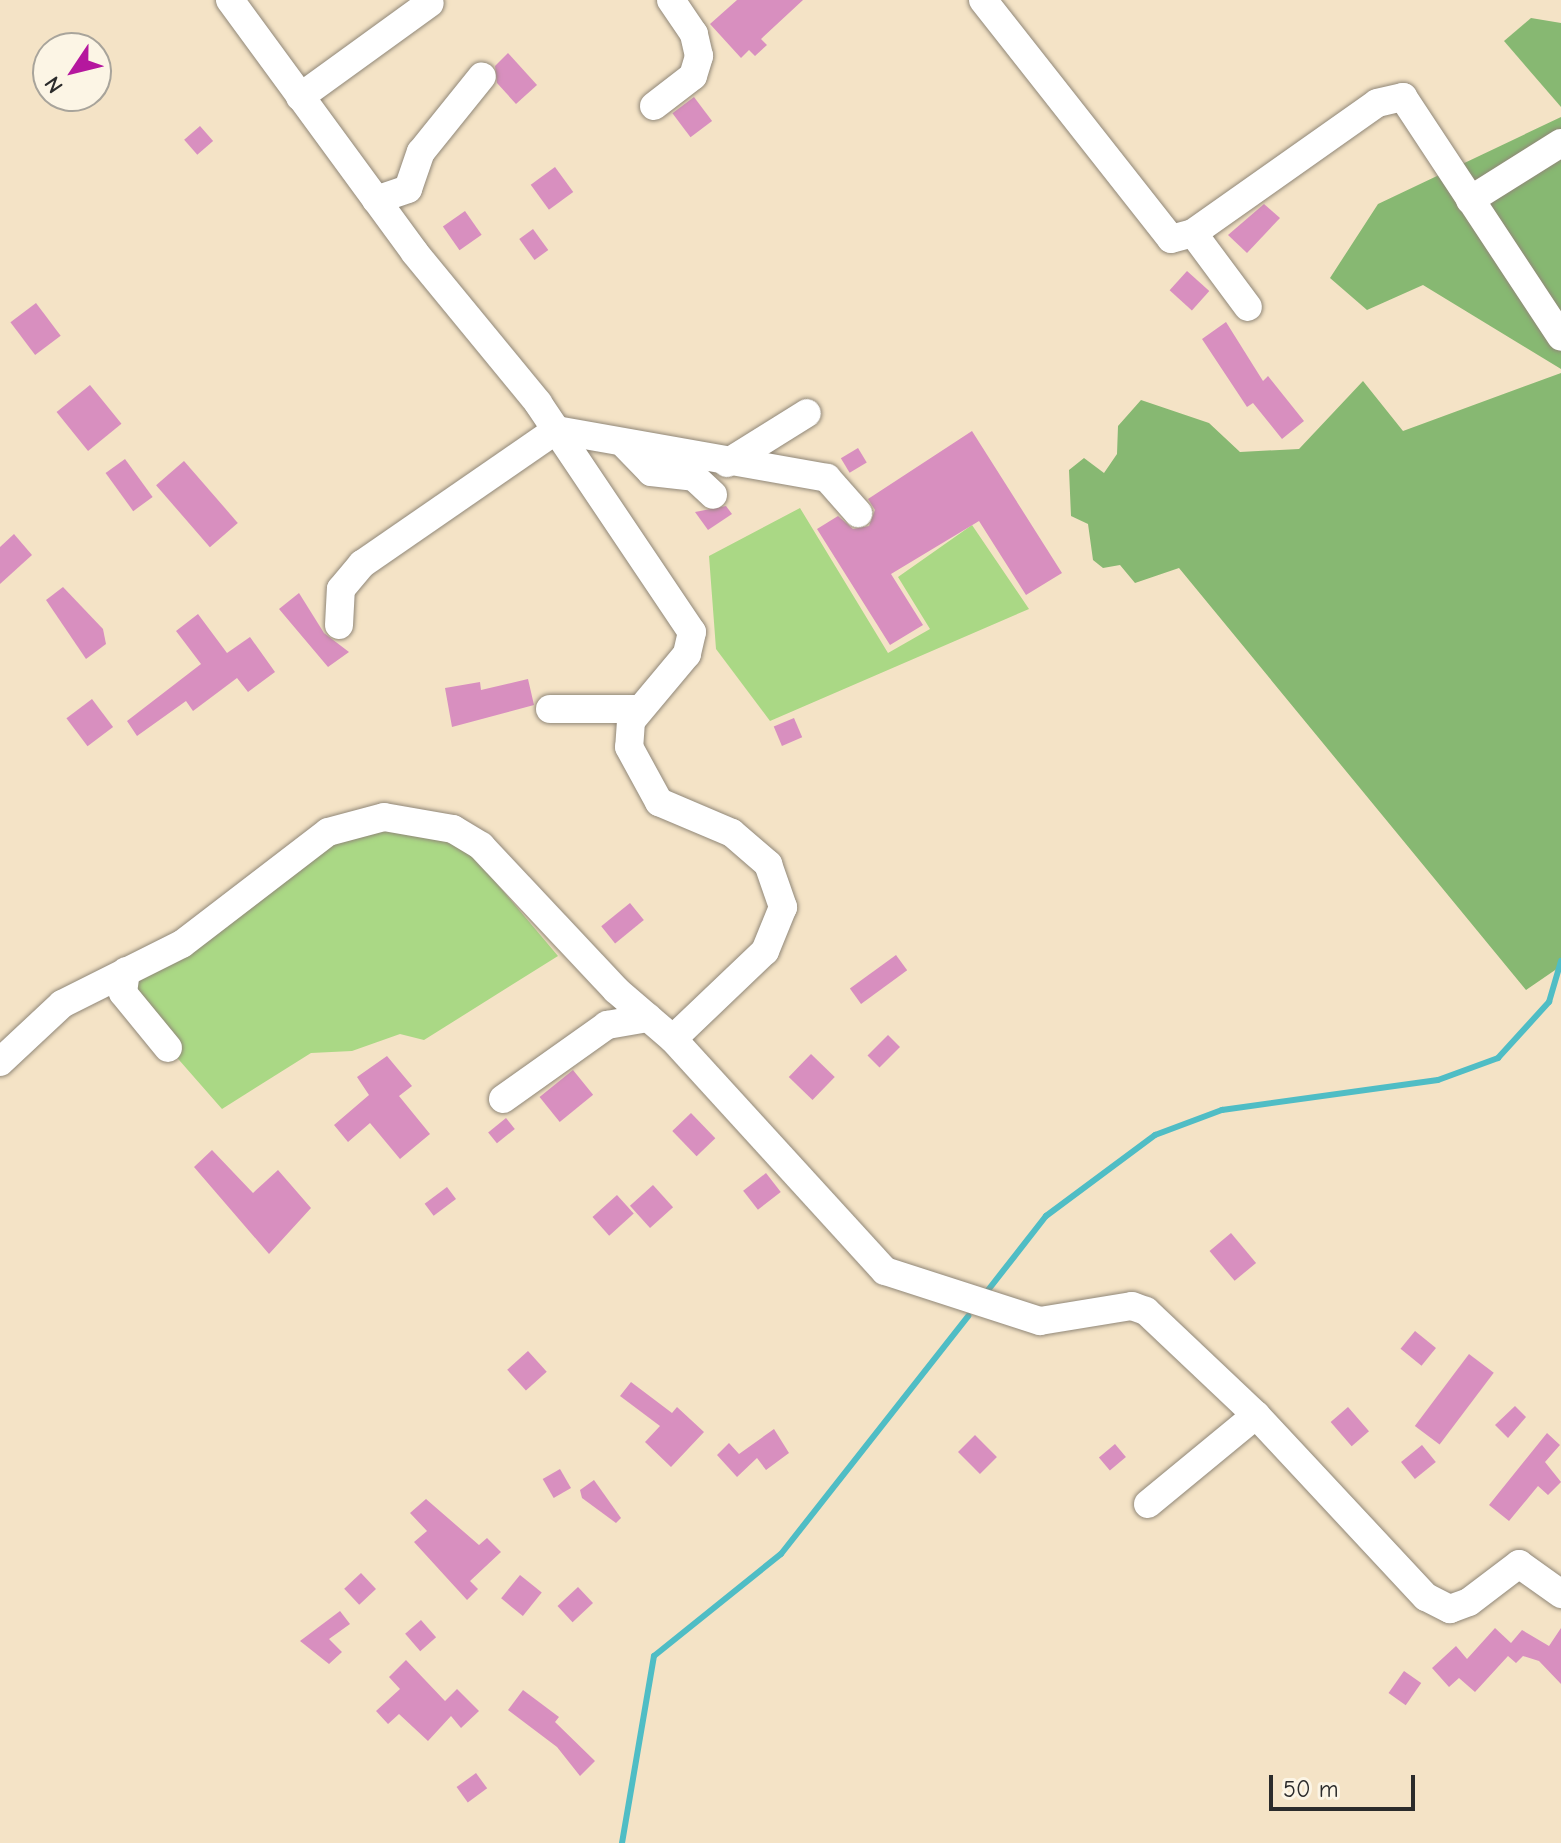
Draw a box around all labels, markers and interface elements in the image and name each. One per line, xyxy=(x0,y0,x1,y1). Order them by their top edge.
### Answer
north arrow xyxy=(32,32,112,112)
text: N xyxy=(39,71,69,98)
scale bar xyxy=(1273,1759,1419,1809)
text: 50 m xyxy=(1283,1775,1339,1803)

